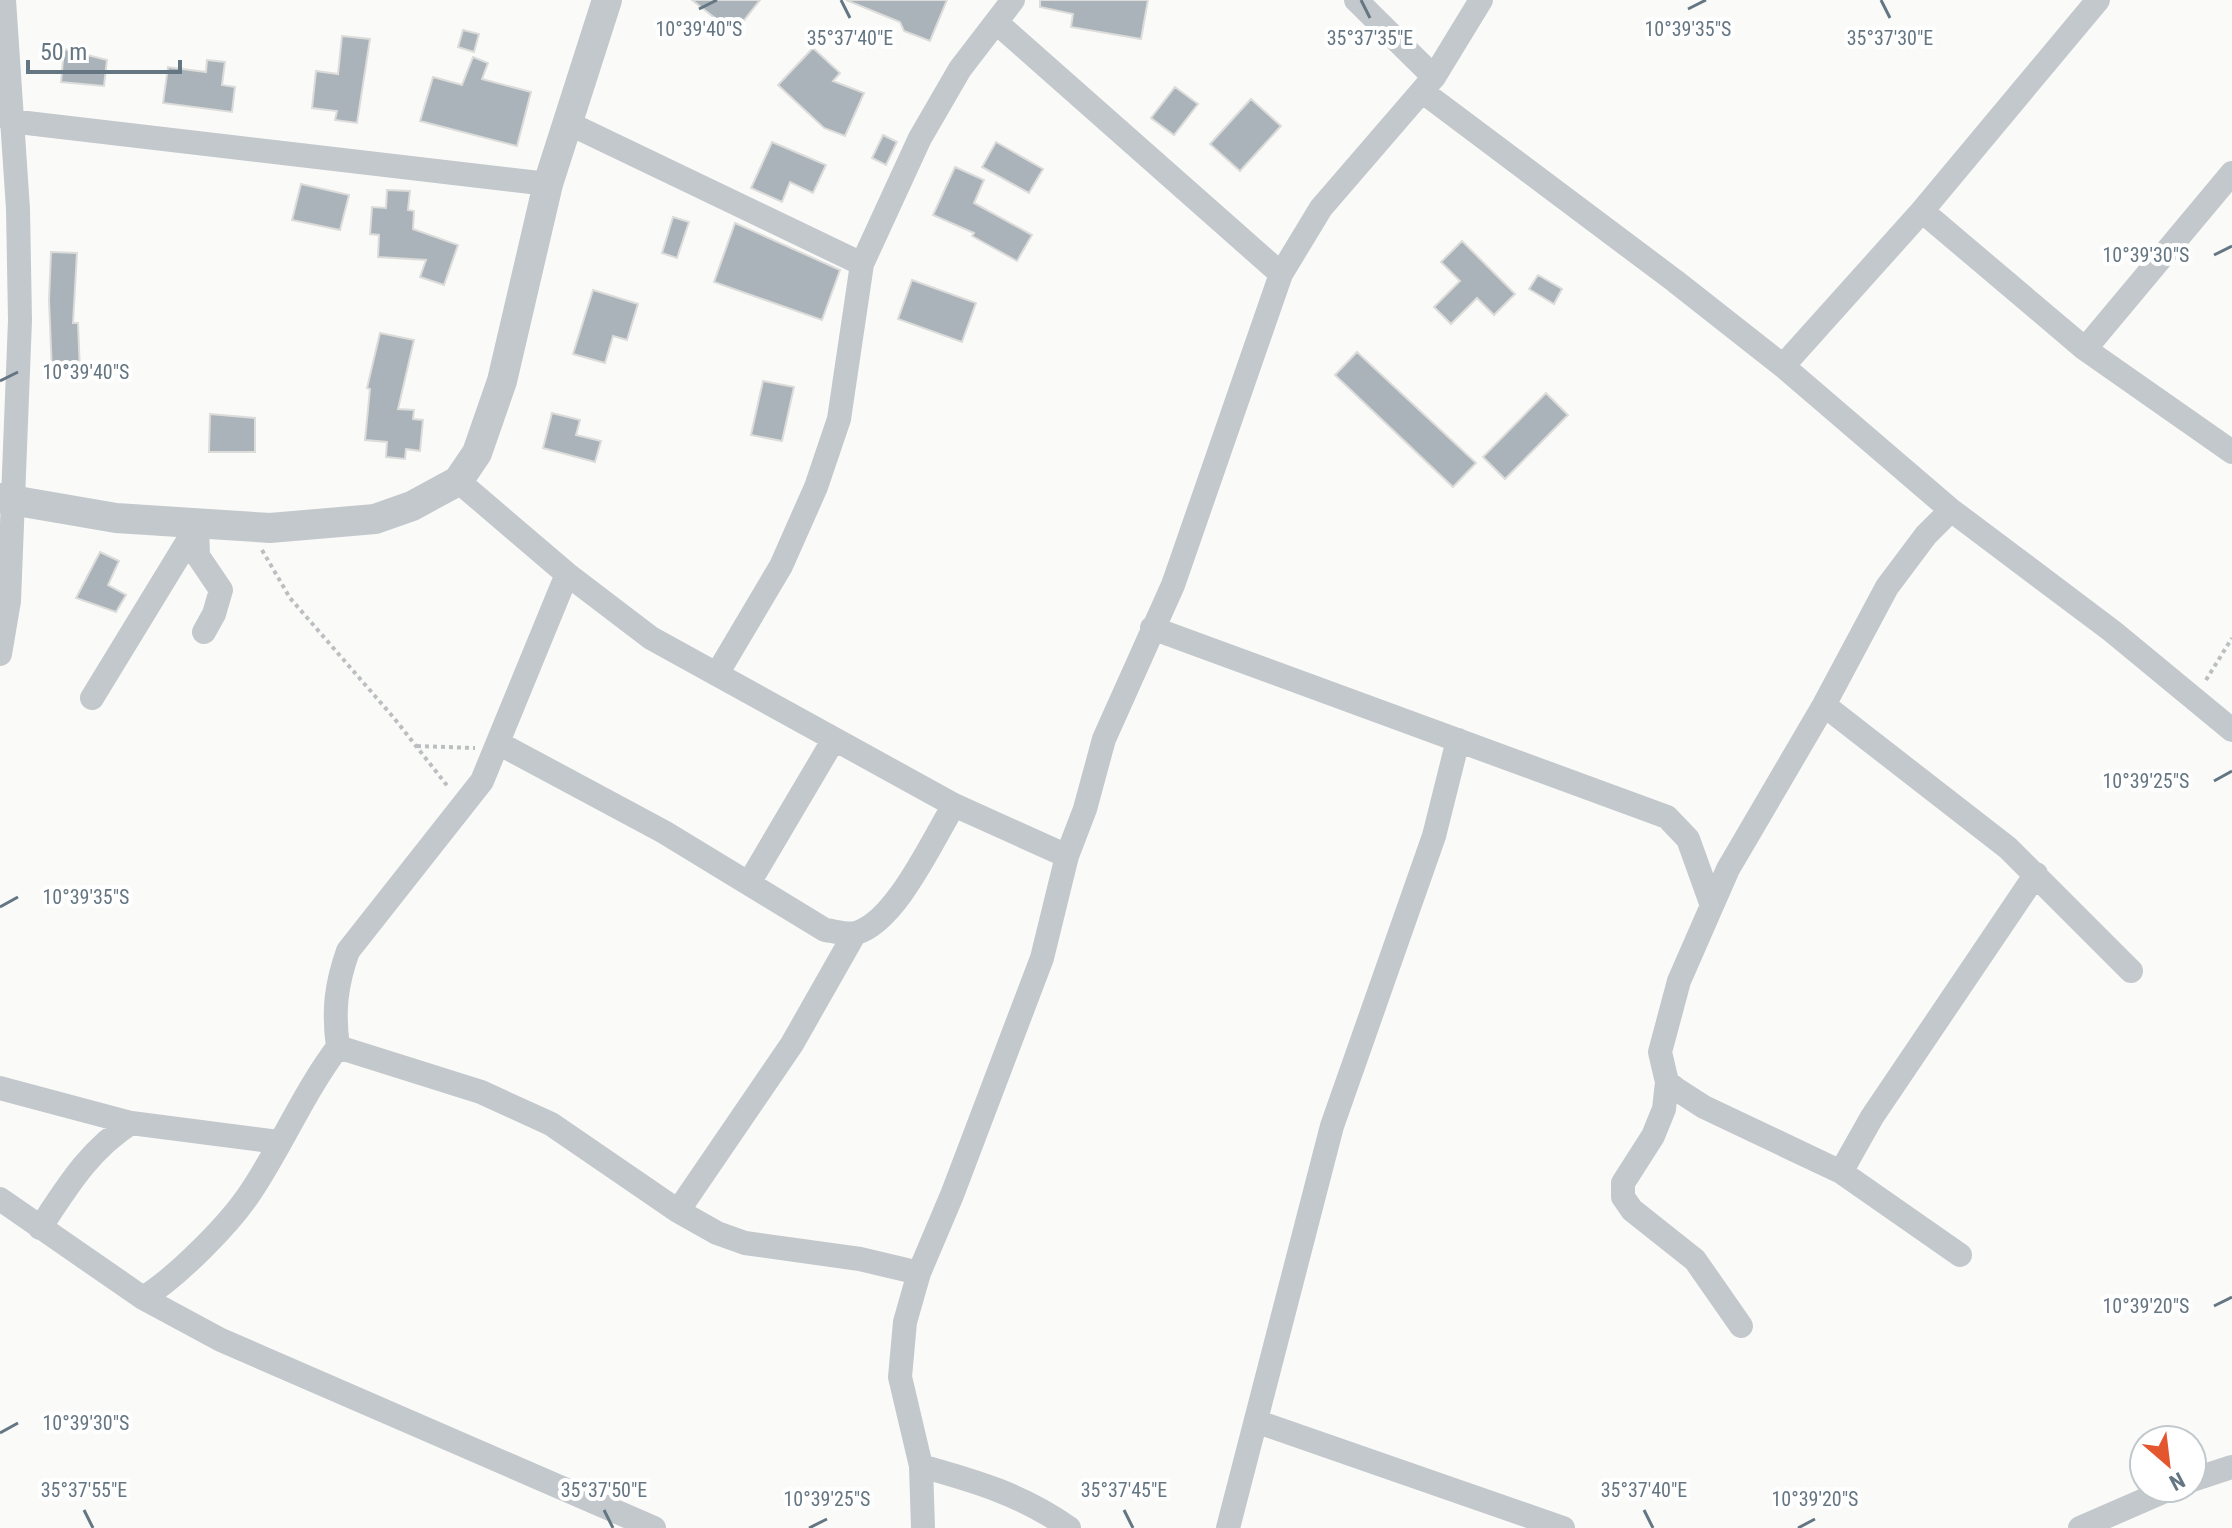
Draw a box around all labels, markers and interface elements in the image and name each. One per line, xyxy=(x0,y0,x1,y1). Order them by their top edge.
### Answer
text: 10°39'40"S xyxy=(656,17,742,41)
text: 10°39'35"S xyxy=(1645,17,1731,41)
scale bar xyxy=(28,24,180,74)
text: 35°37'40"E xyxy=(807,26,893,50)
text: 35°37'35"E xyxy=(1327,26,1413,50)
text: 35°37'30"E xyxy=(1847,26,1933,50)
text: 50 m xyxy=(40,38,87,66)
text: 10°39'30"S xyxy=(2103,243,2189,267)
text: 10°39'40"S xyxy=(43,360,129,384)
text: 10°39'25"S xyxy=(2103,769,2189,793)
text: 10°39'35"S xyxy=(43,885,129,909)
text: 10°39'20"S xyxy=(2103,1294,2189,1318)
text: 10°39'30"S xyxy=(43,1411,129,1435)
north arrow xyxy=(2128,1424,2208,1504)
text: N xyxy=(2165,1467,2189,1495)
text: 35°37'55"E xyxy=(41,1478,127,1502)
text: 35°37'50"E xyxy=(561,1478,647,1502)
text: 35°37'45"E xyxy=(1081,1478,1167,1502)
text: 35°37'40"E xyxy=(1601,1478,1687,1502)
text: 10°39'25"S xyxy=(784,1487,870,1511)
text: 10°39'20"S xyxy=(1772,1487,1858,1511)

